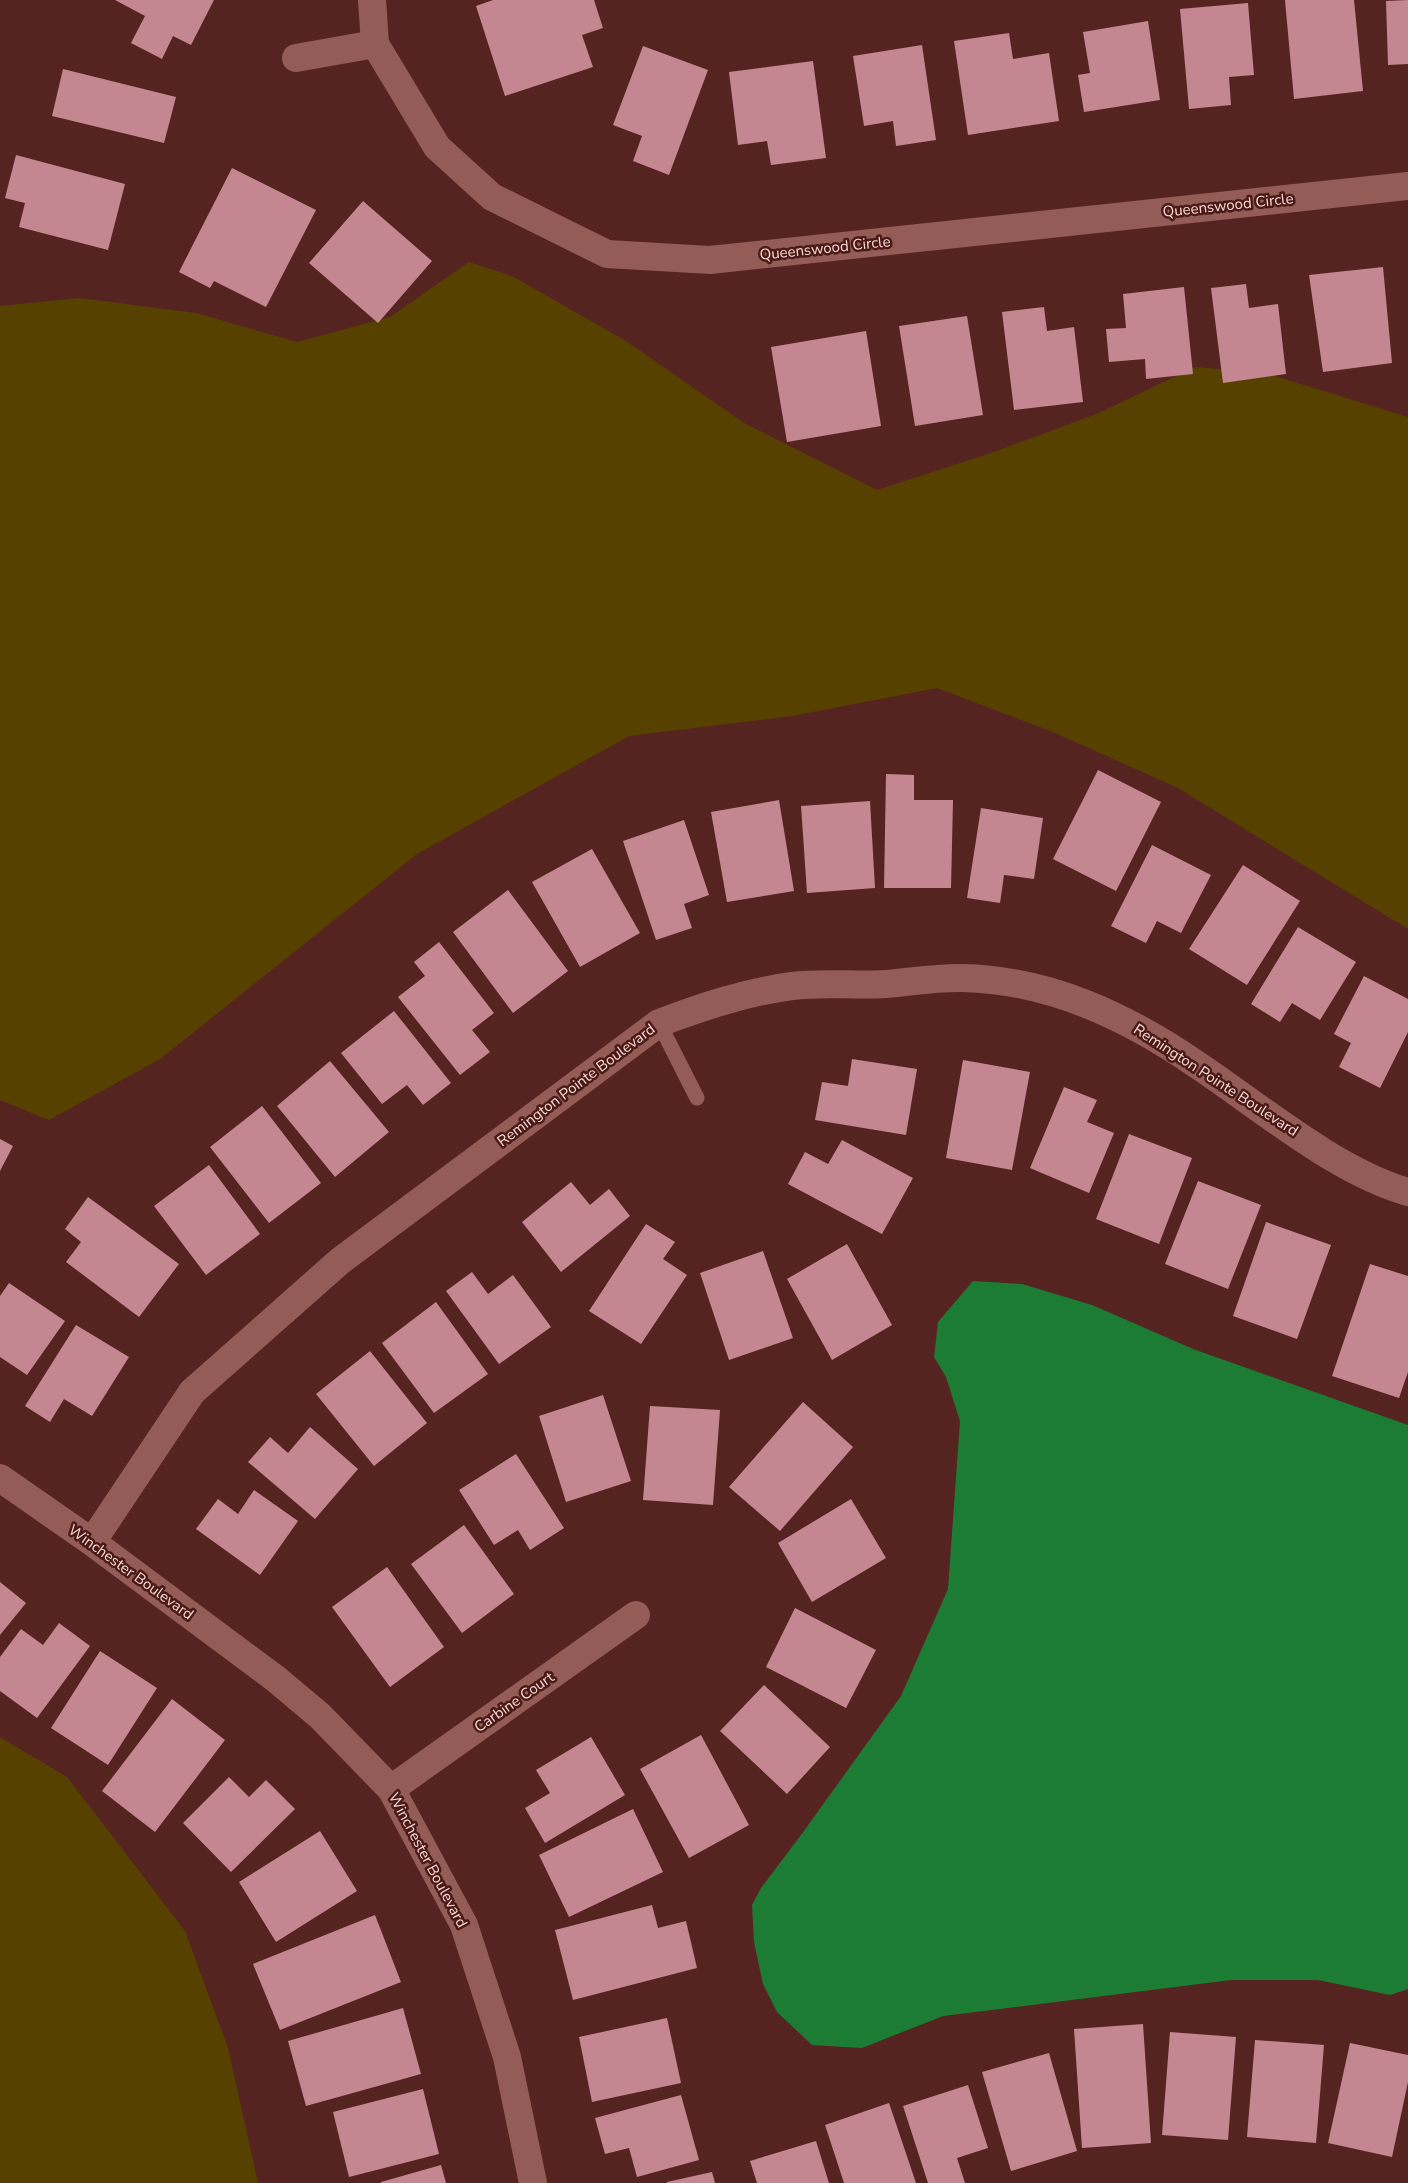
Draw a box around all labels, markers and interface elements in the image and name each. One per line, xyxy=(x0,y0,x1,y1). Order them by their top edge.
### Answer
street label: Queenswood Circle xyxy=(1162,188,1294,222)
street label: Queenswood Circle xyxy=(759,231,891,265)
street label: Remington Pointe Boulevard xyxy=(493,1019,659,1151)
street label: Remington Pointe Boulevard xyxy=(1130,1019,1302,1141)
street label: Winchester Boulevard xyxy=(64,1520,198,1624)
street label: Carbine Court xyxy=(470,1667,558,1737)
street label: Winchester Boulevard xyxy=(384,1789,472,1931)

